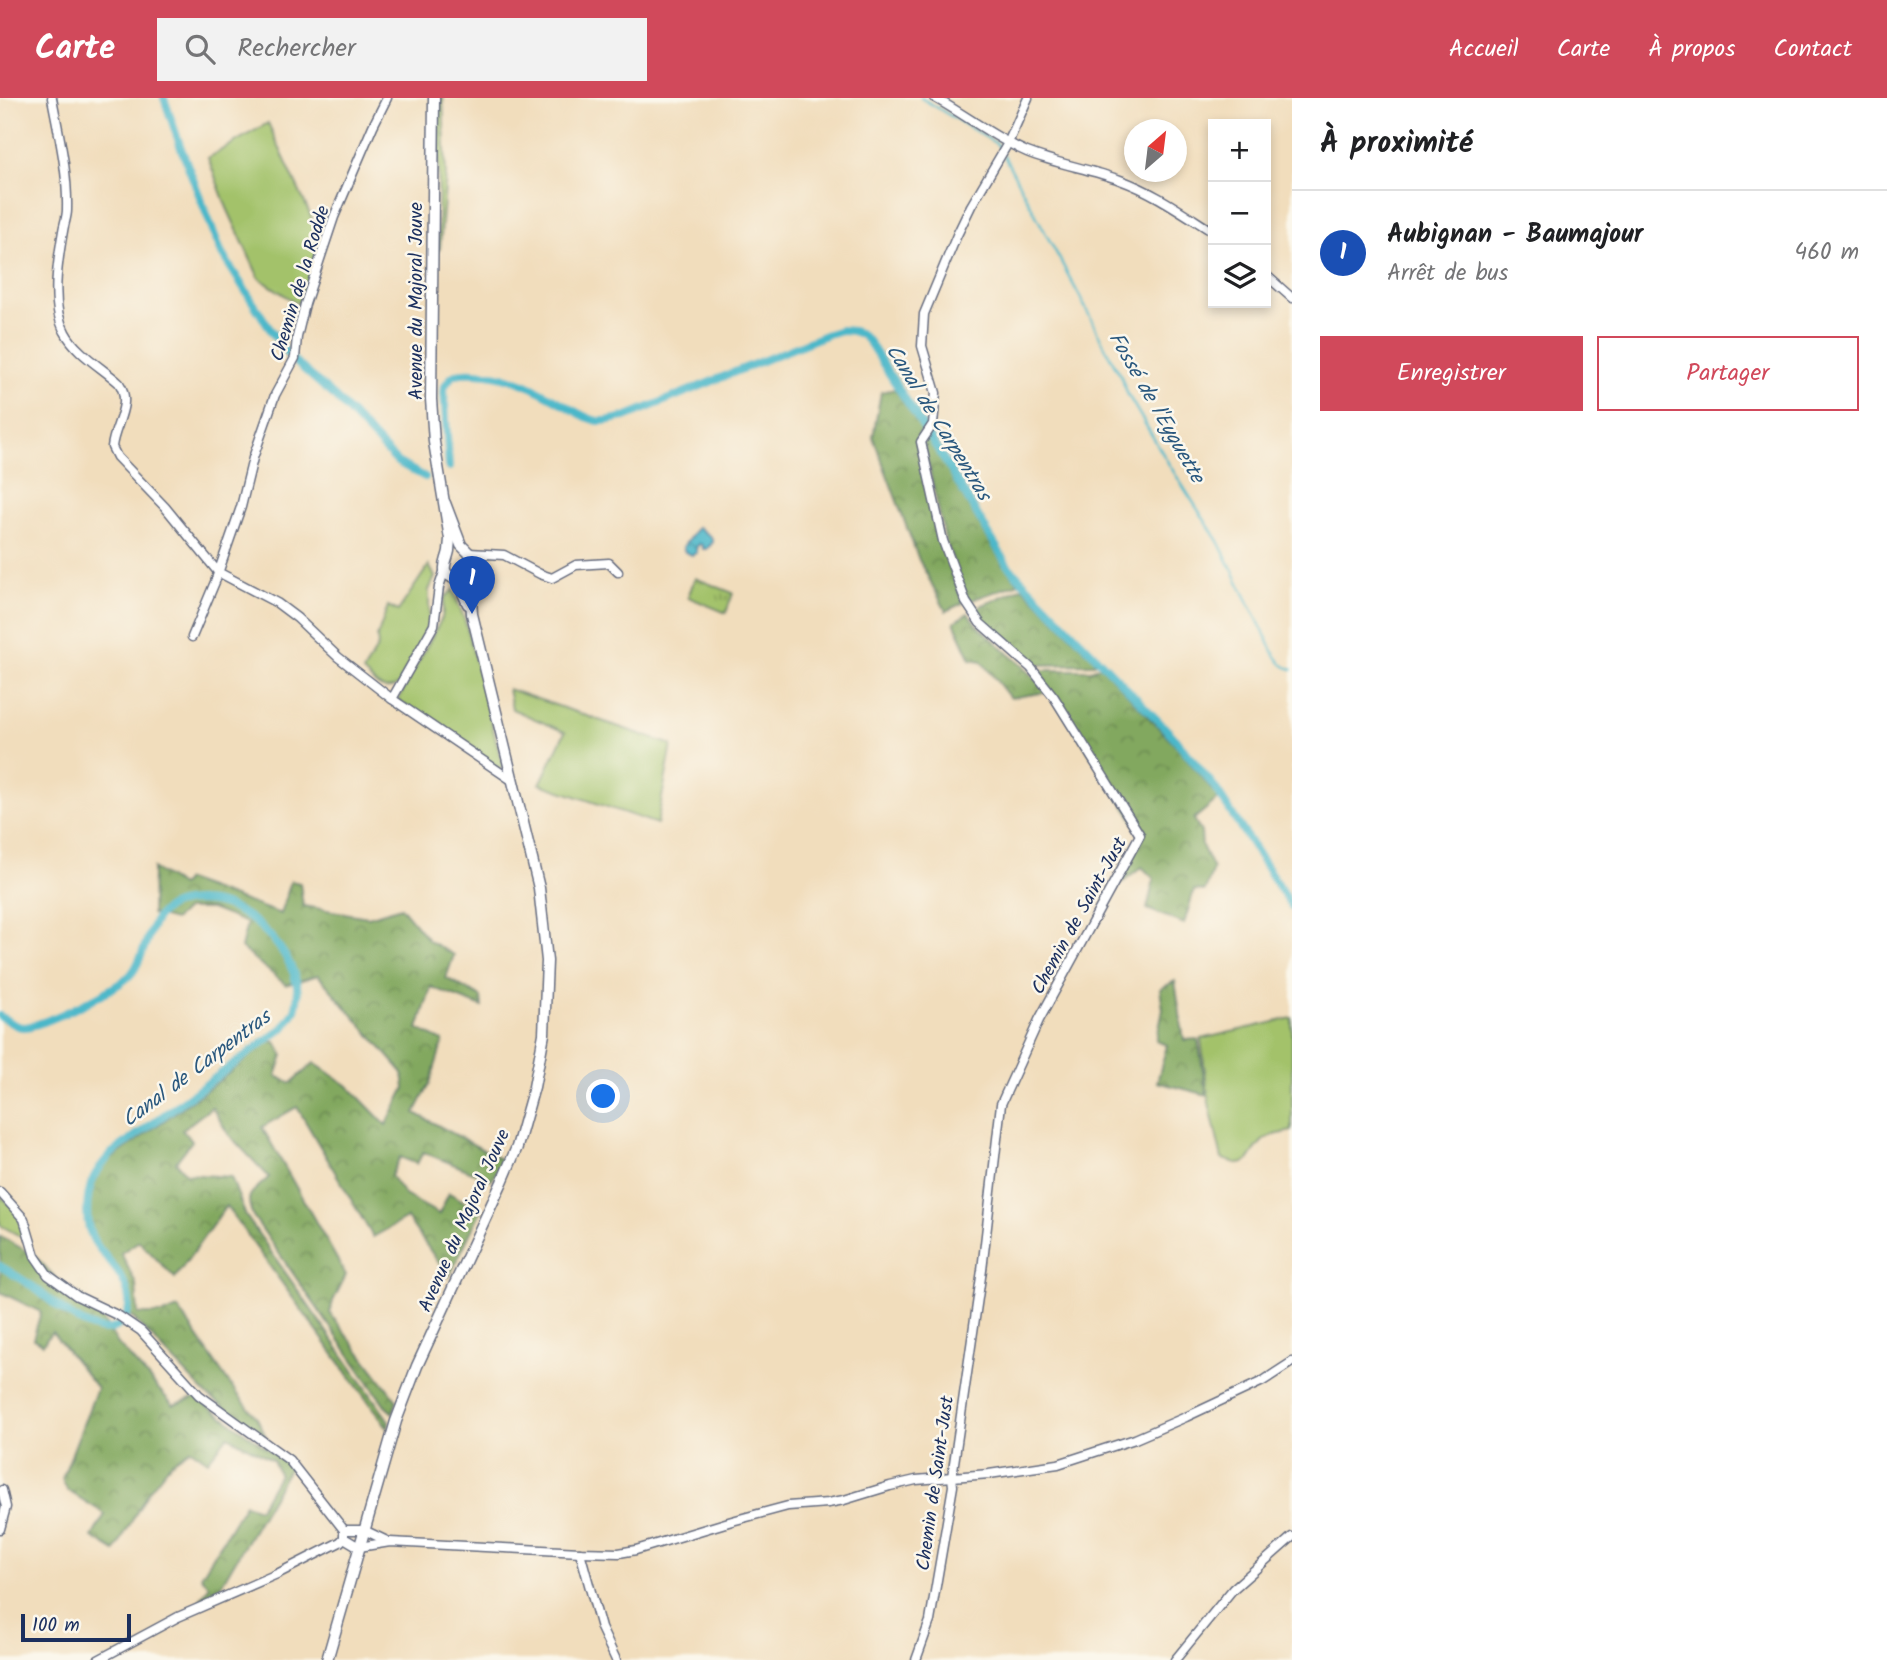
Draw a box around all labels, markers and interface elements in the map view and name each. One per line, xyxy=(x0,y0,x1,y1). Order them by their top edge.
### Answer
search box xyxy=(157,18,647,81)
text: Carte xyxy=(35,23,115,76)
text: Rechercher xyxy=(237,28,356,70)
icon: search xyxy=(181,30,219,68)
text: Accueil xyxy=(1449,30,1519,69)
text: Carte xyxy=(1557,30,1610,69)
text: À propos xyxy=(1648,30,1735,69)
text: Contact xyxy=(1773,30,1852,69)
north arrow xyxy=(1124,119,1187,182)
map controls xyxy=(1208,119,1271,308)
button: + xyxy=(1208,119,1271,182)
text: À proximité xyxy=(1320,120,1473,168)
button: − xyxy=(1208,182,1271,245)
street label: Chemin de la Rodde xyxy=(263,202,339,365)
street label: Avenue du Majoral Jouve xyxy=(402,202,432,400)
text: Aubignan - Baumajour xyxy=(1387,214,1643,256)
text: 1 xyxy=(1340,235,1346,271)
text: 460 m xyxy=(1795,235,1859,271)
button: layers xyxy=(1208,245,1271,308)
text: Arrêt de bus xyxy=(1387,256,1508,292)
water label: Fossé de l'Eyguette xyxy=(1099,326,1214,492)
button: Enregistrer xyxy=(1320,336,1583,411)
button: Partager xyxy=(1597,336,1859,411)
water label: Canal de Carpentras xyxy=(876,338,1000,509)
pin: 1 xyxy=(449,556,495,614)
street label: Chemin de Saint-Just xyxy=(1024,831,1136,1000)
water label: Canal de Carpentras xyxy=(115,1001,280,1136)
your location xyxy=(586,1079,620,1113)
street label: Avenue du Majoral Jouve xyxy=(411,1124,519,1317)
street label: Chemin de Saint-Just xyxy=(909,1393,963,1573)
scale bar xyxy=(21,1611,131,1643)
text: 100 m xyxy=(32,1611,80,1641)

